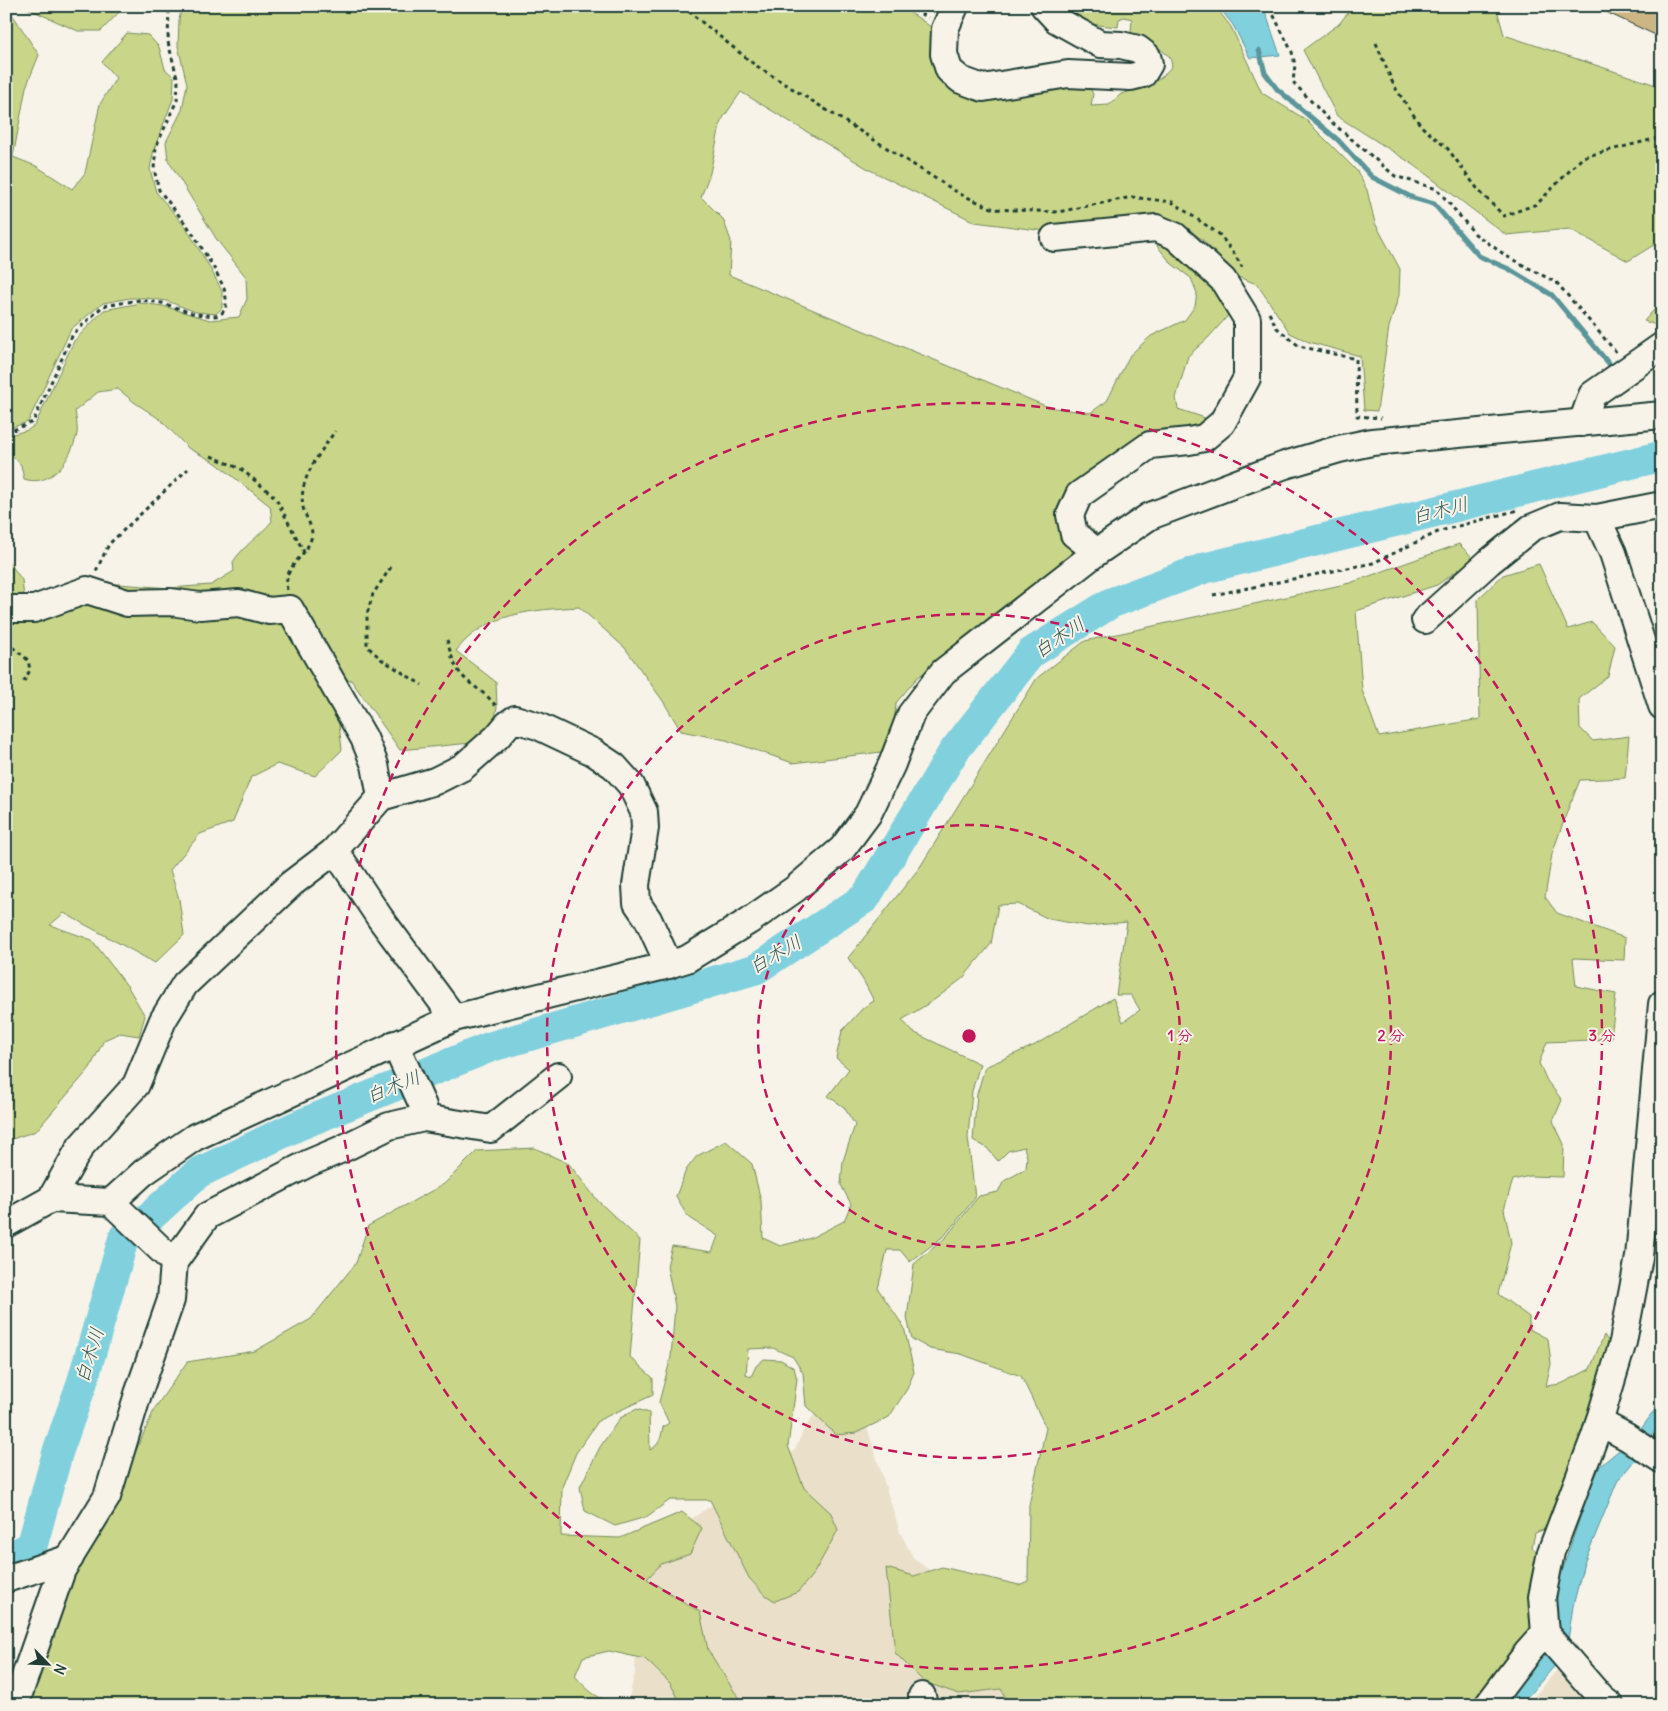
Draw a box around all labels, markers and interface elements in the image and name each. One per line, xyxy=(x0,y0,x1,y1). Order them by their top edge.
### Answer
water label: 白木川 xyxy=(1409,491,1471,529)
water label: 白木川 xyxy=(1029,611,1089,663)
water label: 白木川 xyxy=(744,929,806,979)
text: 1 分 xyxy=(1168,1026,1192,1045)
text: 2 分 xyxy=(1378,1026,1404,1045)
text: 3 分 xyxy=(1588,1026,1616,1045)
centre of rings xyxy=(960,1027,978,1045)
water label: 白木川 xyxy=(362,1064,424,1108)
water label: 白木川 xyxy=(69,1324,109,1386)
north arrow xyxy=(22,1638,72,1688)
text: N xyxy=(50,1661,70,1677)

